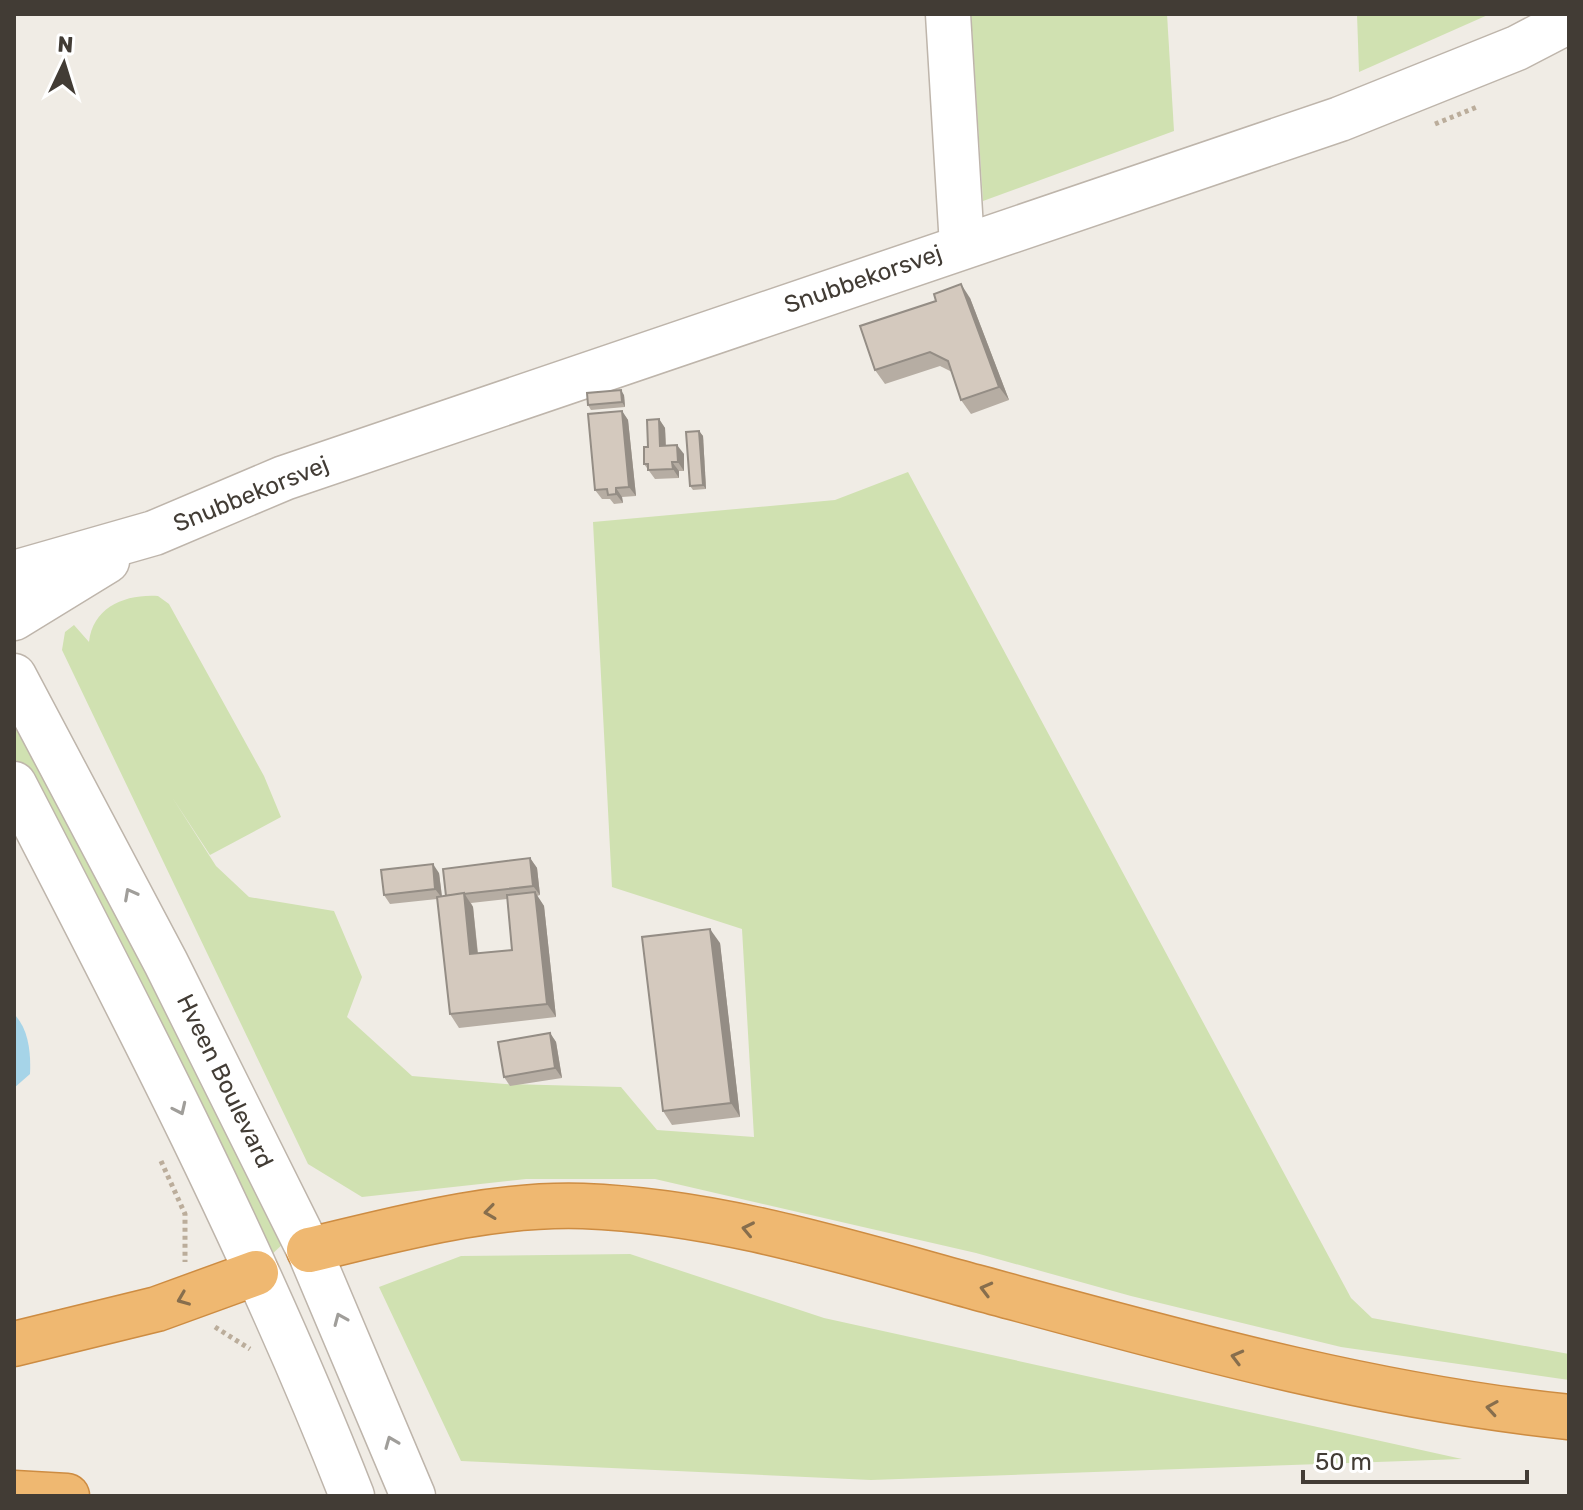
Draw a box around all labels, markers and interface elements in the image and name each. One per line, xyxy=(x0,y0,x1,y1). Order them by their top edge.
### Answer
north arrow xyxy=(24,24,104,104)
text: N xyxy=(57,31,74,59)
street label: Snubbekorsvej xyxy=(781,239,945,319)
street label: Snubbekorsvej xyxy=(169,450,333,538)
one-way arrow xyxy=(124,888,139,903)
street label: Hveen Boulevard xyxy=(171,990,279,1172)
one-way arrow xyxy=(170,1100,186,1115)
one-way arrow xyxy=(483,1203,497,1220)
one-way arrow xyxy=(742,1221,755,1238)
one-way arrow xyxy=(979,1282,993,1299)
one-way arrow xyxy=(177,1289,191,1306)
one-way arrow xyxy=(333,1313,350,1327)
one-way arrow xyxy=(1230,1350,1244,1367)
one-way arrow xyxy=(1485,1401,1498,1418)
scale bar xyxy=(1303,1434,1527,1484)
one-way arrow xyxy=(384,1436,400,1450)
text: 50 m xyxy=(1315,1448,1372,1476)

